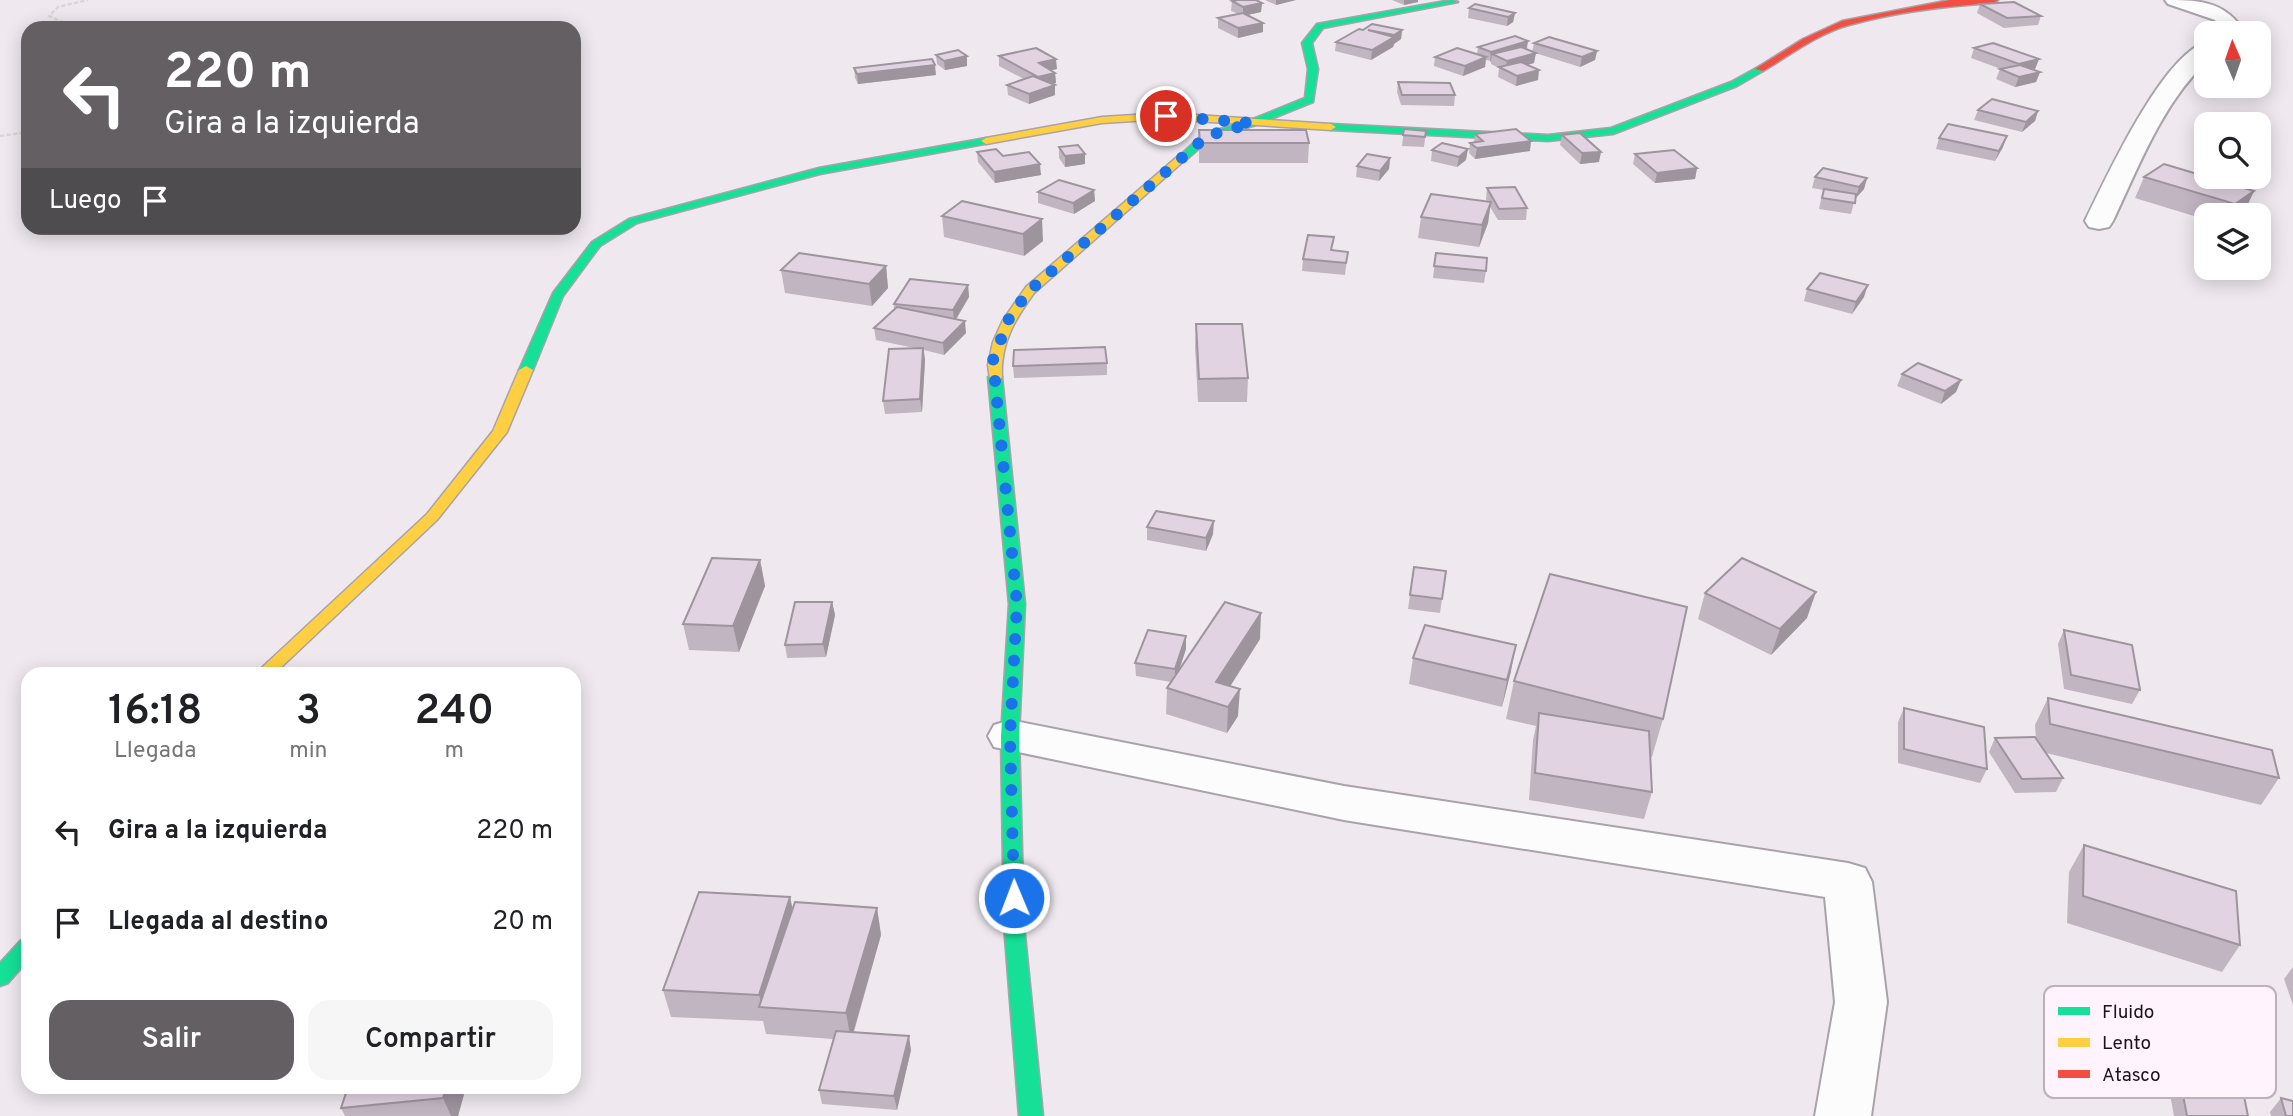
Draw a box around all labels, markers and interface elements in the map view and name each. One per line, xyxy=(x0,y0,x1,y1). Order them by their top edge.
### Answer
north arrow xyxy=(2194,21,2272,98)
map controls xyxy=(2194,21,2271,280)
text: 220 m xyxy=(164,44,311,106)
icon: left xyxy=(49,49,140,140)
pin xyxy=(1136,86,1196,146)
icon: arrive xyxy=(1147,97,1185,135)
text: Gira a la izquierda xyxy=(164,105,420,145)
button: search xyxy=(2194,112,2271,189)
icon: arrive xyxy=(136,182,174,220)
text: Luego xyxy=(49,185,122,218)
button: layers xyxy=(2194,203,2271,280)
text: 16:18 xyxy=(108,686,202,739)
text: 3 xyxy=(296,686,321,739)
text: 240 xyxy=(414,686,494,739)
text: Llegada xyxy=(114,737,196,766)
text: min xyxy=(289,737,328,766)
text: m xyxy=(445,737,464,766)
icon: left xyxy=(49,813,87,851)
text: Gira a la izquierda xyxy=(108,815,327,848)
text: 220 m xyxy=(476,815,553,848)
position arrow xyxy=(977,861,1051,935)
icon: arrive xyxy=(49,904,87,942)
text: Llegada al destino xyxy=(108,906,328,939)
text: 20 m xyxy=(492,906,553,939)
legend xyxy=(2044,986,2276,1098)
button: Salir xyxy=(49,1000,294,1080)
button: Compartir xyxy=(308,1000,553,1080)
text: Fluido xyxy=(2102,1001,2154,1025)
text: Lento xyxy=(2102,1032,2151,1056)
text: Atasco xyxy=(2102,1064,2161,1088)

